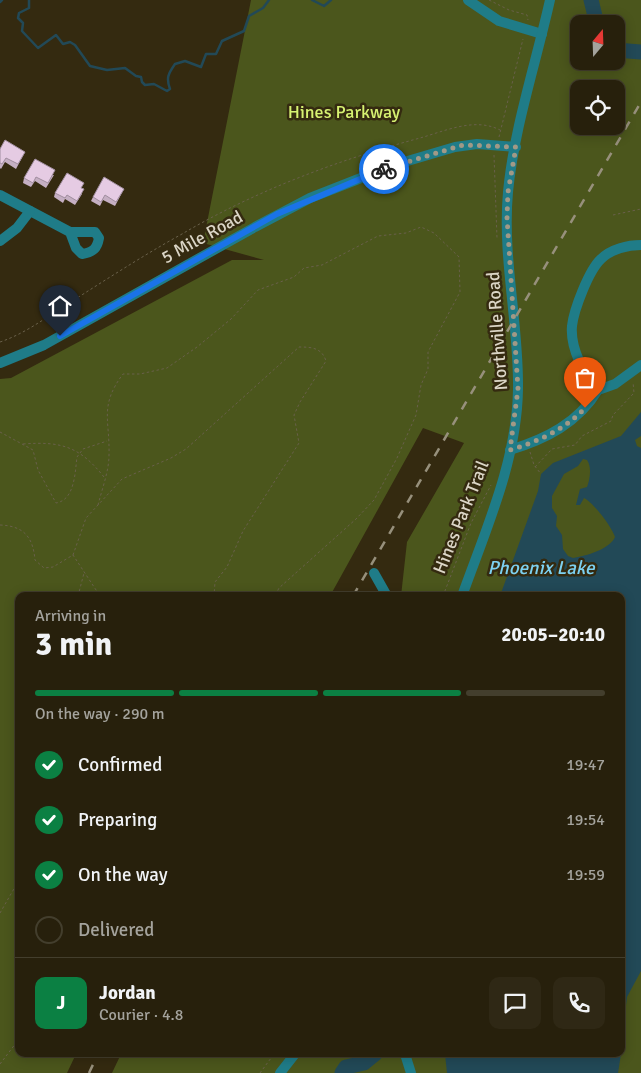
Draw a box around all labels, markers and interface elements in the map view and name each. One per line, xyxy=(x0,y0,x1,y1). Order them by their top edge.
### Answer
north arrow xyxy=(570,15,625,70)
map controls xyxy=(570,15,625,135)
button: locate xyxy=(570,80,625,135)
park label: Hines Parkway xyxy=(288,101,401,123)
courier xyxy=(359,144,409,194)
icon: bike xyxy=(370,155,398,183)
street label: 5 Mile Road xyxy=(157,206,247,268)
street label: Northville Road xyxy=(482,271,512,391)
pin xyxy=(39,285,81,336)
icon: home xyxy=(46,292,74,320)
pin xyxy=(564,357,606,408)
icon: bag xyxy=(571,364,599,392)
street label: Hines Park Trail xyxy=(428,457,494,577)
water label: Phoenix Lake xyxy=(488,556,596,580)
text: Arriving in xyxy=(35,606,106,626)
text: 20:05–20:10 xyxy=(501,623,605,647)
text: 3 min xyxy=(35,625,112,664)
text: On the way · 290 m xyxy=(35,704,165,724)
icon: check xyxy=(35,751,63,779)
text: Confirmed xyxy=(78,753,162,777)
text: 19:47 xyxy=(566,755,605,775)
icon: check xyxy=(35,806,63,834)
text: Preparing xyxy=(78,808,157,832)
text: 19:54 xyxy=(566,810,605,830)
icon: check xyxy=(35,861,63,889)
text: On the way xyxy=(78,863,168,887)
text: 19:59 xyxy=(566,865,605,885)
text: Delivered xyxy=(78,918,154,942)
button: chat xyxy=(489,977,541,1029)
button: phone xyxy=(553,977,605,1029)
text: Jordan xyxy=(99,981,156,1005)
text: J xyxy=(57,991,65,1015)
text: Courier · 4.8 xyxy=(99,1005,183,1025)

